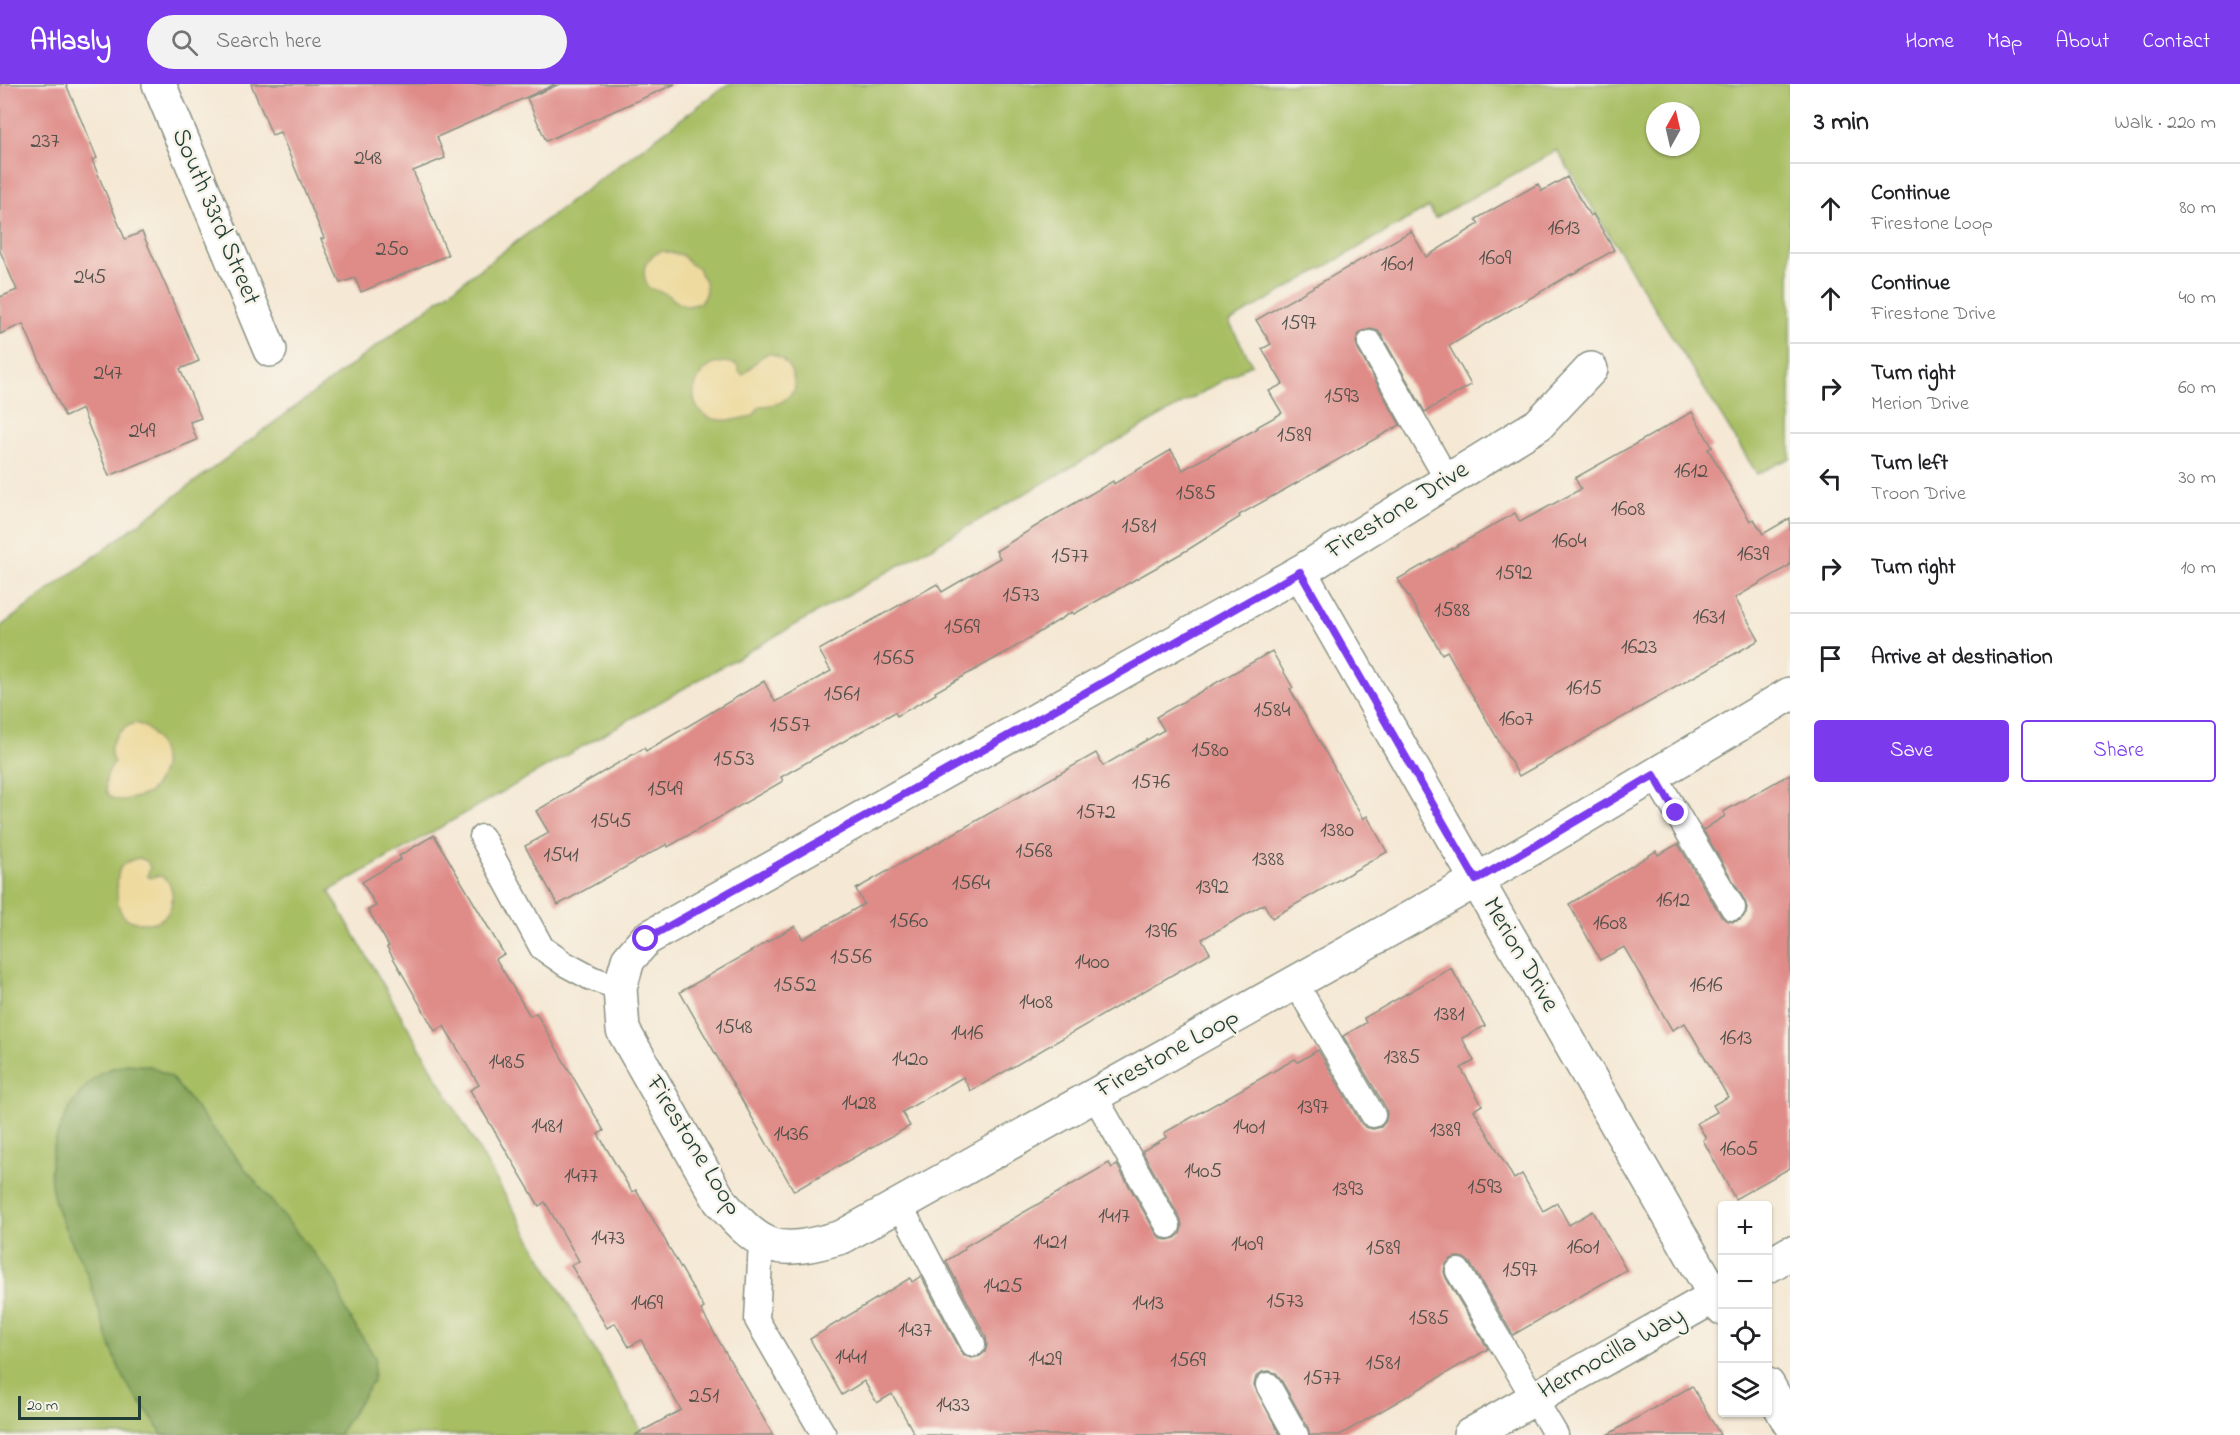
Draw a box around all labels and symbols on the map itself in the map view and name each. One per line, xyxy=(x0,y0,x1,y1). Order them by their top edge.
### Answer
north arrow xyxy=(1646,102,1700,156)
street label: South 33rd Street xyxy=(161,123,269,312)
house number: 237 xyxy=(30,126,60,158)
house number: 248 xyxy=(354,143,382,175)
house number: 1613 xyxy=(1548,213,1580,245)
house number: 250 xyxy=(375,234,409,266)
house number: 1609 xyxy=(1479,243,1512,275)
house number: 1601 xyxy=(1380,249,1414,281)
house number: 245 xyxy=(74,262,106,294)
house number: 1597 xyxy=(1281,308,1317,340)
house number: 247 xyxy=(93,358,123,390)
house number: 1593 xyxy=(1324,381,1360,413)
house number: 249 xyxy=(129,416,156,448)
house number: 1589 xyxy=(1277,420,1312,452)
street label: Firestone Drive xyxy=(1318,452,1477,571)
house number: 1612 xyxy=(1674,456,1708,488)
house number: 1585 xyxy=(1176,478,1216,510)
house number: 1608 xyxy=(1611,494,1645,526)
house number: 1581 xyxy=(1122,511,1156,543)
house number: 1604 xyxy=(1551,526,1587,558)
house number: 1639 xyxy=(1737,539,1770,571)
house number: 1577 xyxy=(1051,541,1089,573)
house number: 1592 xyxy=(1495,558,1533,590)
house number: 1573 xyxy=(1002,580,1040,612)
house number: 1588 xyxy=(1434,595,1470,627)
house number: 1631 xyxy=(1693,602,1725,634)
house number: 1569 xyxy=(944,612,980,644)
house number: 1623 xyxy=(1621,632,1657,664)
house number: 1565 xyxy=(873,643,915,675)
house number: 1615 xyxy=(1566,673,1602,705)
house number: 1561 xyxy=(824,679,860,711)
house number: 1584 xyxy=(1254,695,1290,727)
house number: 1607 xyxy=(1498,704,1534,736)
house number: 1557 xyxy=(769,710,811,742)
house number: 1580 xyxy=(1191,735,1229,767)
house number: 1553 xyxy=(713,744,755,776)
house number: 1576 xyxy=(1132,767,1170,799)
house number: 1549 xyxy=(647,774,683,806)
house number: 1572 xyxy=(1076,797,1116,829)
route end xyxy=(1662,799,1688,825)
house number: 1545 xyxy=(590,806,632,838)
house number: 1380 xyxy=(1320,815,1354,847)
house number: 1568 xyxy=(1015,836,1053,868)
house number: 1541 xyxy=(543,840,579,872)
house number: 1388 xyxy=(1252,844,1284,876)
house number: 1564 xyxy=(952,868,990,900)
house number: 1392 xyxy=(1195,872,1229,904)
house number: 1612 xyxy=(1656,885,1690,917)
street label: Merion Drive xyxy=(1472,890,1568,1020)
house number: 1560 xyxy=(890,906,928,938)
house number: 1608 xyxy=(1593,908,1627,940)
house number: 1396 xyxy=(1145,916,1178,948)
route start xyxy=(632,925,658,951)
house number: 1556 xyxy=(830,942,872,974)
house number: 1400 xyxy=(1074,947,1110,979)
house number: 1552 xyxy=(773,970,817,1002)
house number: 1616 xyxy=(1689,970,1723,1002)
house number: 1408 xyxy=(1019,987,1053,1019)
street label: Firestone Loop xyxy=(1089,999,1247,1110)
house number: 1381 xyxy=(1433,999,1465,1031)
house number: 1548 xyxy=(716,1012,752,1044)
house number: 1416 xyxy=(951,1018,984,1050)
house number: 1613 xyxy=(1720,1023,1752,1055)
house number: 1385 xyxy=(1384,1042,1420,1074)
house number: 1420 xyxy=(892,1044,928,1076)
house number: 1485 xyxy=(489,1047,525,1079)
street label: Firestone Loop xyxy=(634,1068,751,1223)
house number: 1428 xyxy=(841,1088,877,1120)
house number: 1397 xyxy=(1297,1092,1329,1124)
house number: 1481 xyxy=(531,1111,563,1143)
house number: 1401 xyxy=(1233,1112,1265,1144)
house number: 1389 xyxy=(1430,1115,1461,1147)
house number: 1436 xyxy=(774,1119,809,1151)
house number: 1605 xyxy=(1720,1134,1758,1166)
house number: 1405 xyxy=(1184,1156,1222,1188)
house number: 1477 xyxy=(564,1161,598,1193)
house number: 1593 xyxy=(1467,1172,1503,1204)
house number: 1393 xyxy=(1332,1174,1364,1206)
house number: 1417 xyxy=(1098,1201,1130,1233)
house number: 1473 xyxy=(591,1223,625,1255)
house number: 1421 xyxy=(1033,1227,1067,1259)
house number: 1409 xyxy=(1231,1229,1263,1261)
house number: 1601 xyxy=(1566,1232,1600,1264)
house number: 1589 xyxy=(1366,1233,1401,1265)
house number: 1597 xyxy=(1502,1255,1538,1287)
house number: 1425 xyxy=(983,1271,1023,1303)
house number: 1573 xyxy=(1266,1286,1304,1318)
house number: 1469 xyxy=(631,1288,664,1320)
house number: 1413 xyxy=(1132,1288,1164,1320)
street label: Hermocilla Way xyxy=(1532,1298,1692,1410)
house number: 1585 xyxy=(1409,1303,1449,1335)
house number: 1437 xyxy=(898,1315,932,1347)
house number: 1441 xyxy=(835,1342,867,1374)
house number: 1429 xyxy=(1028,1344,1062,1376)
house number: 1569 xyxy=(1170,1345,1206,1377)
house number: 1581 xyxy=(1366,1348,1400,1380)
house number: 1577 xyxy=(1303,1363,1341,1395)
house number: 251 xyxy=(689,1381,719,1413)
house number: 1433 xyxy=(936,1390,970,1422)
scale bar xyxy=(18,1393,141,1420)

